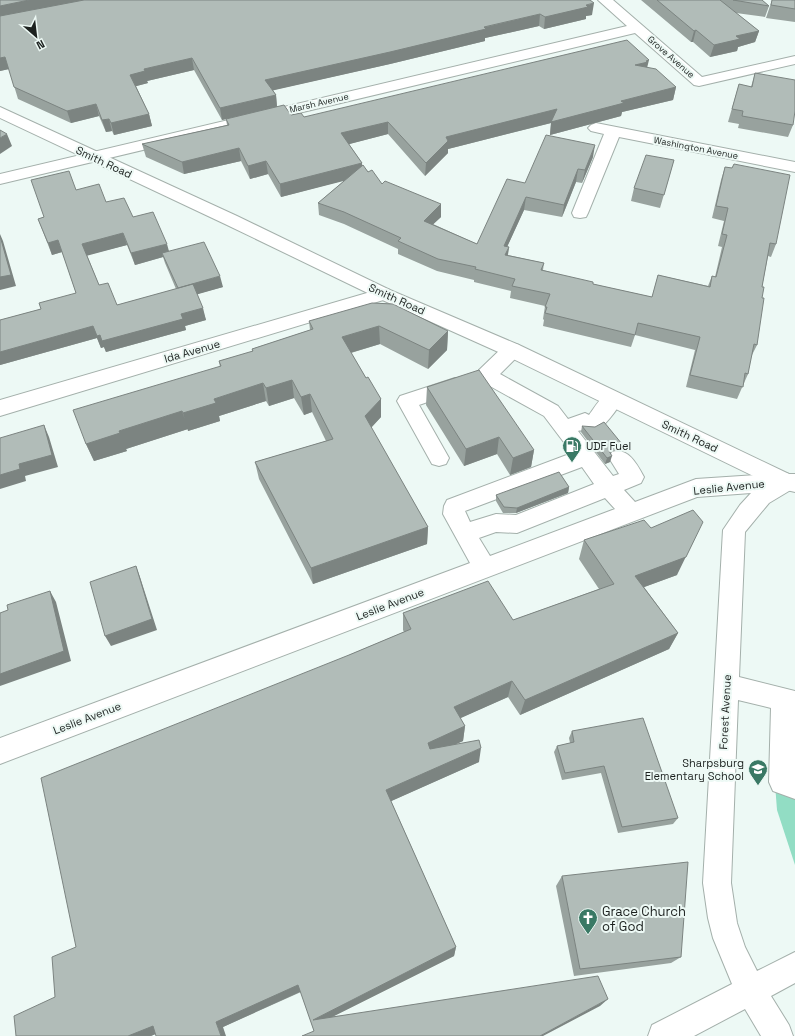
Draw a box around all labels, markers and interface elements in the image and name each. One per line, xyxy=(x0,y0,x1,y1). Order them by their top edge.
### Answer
north arrow xyxy=(16,16,56,56)
street label: Grove Avenue xyxy=(645,33,697,81)
text: N xyxy=(34,37,47,53)
street label: Marsh Avenue xyxy=(288,90,350,116)
street label: Washington Avenue xyxy=(653,134,739,162)
street label: Smith Road xyxy=(74,143,134,181)
street label: Smith Road xyxy=(367,280,427,318)
street label: Ida Avenue xyxy=(162,336,222,366)
street label: Smith Road xyxy=(660,417,720,455)
fuel station icon: UDF Fuel xyxy=(561,435,583,463)
place label: UDF Fuel xyxy=(586,439,631,453)
street label: Leslie Avenue xyxy=(693,476,765,498)
street label: Leslie Avenue xyxy=(354,585,426,623)
street label: Forest Avenue xyxy=(716,674,734,750)
street label: Leslie Avenue xyxy=(51,699,123,737)
place label: Sharpsburg Elementary School xyxy=(645,756,744,783)
school or university icon: Sharpsburg Elementary School xyxy=(747,758,769,786)
place label: Grace Church of God xyxy=(602,903,686,935)
church icon: Grace Church of God xyxy=(577,907,599,935)

